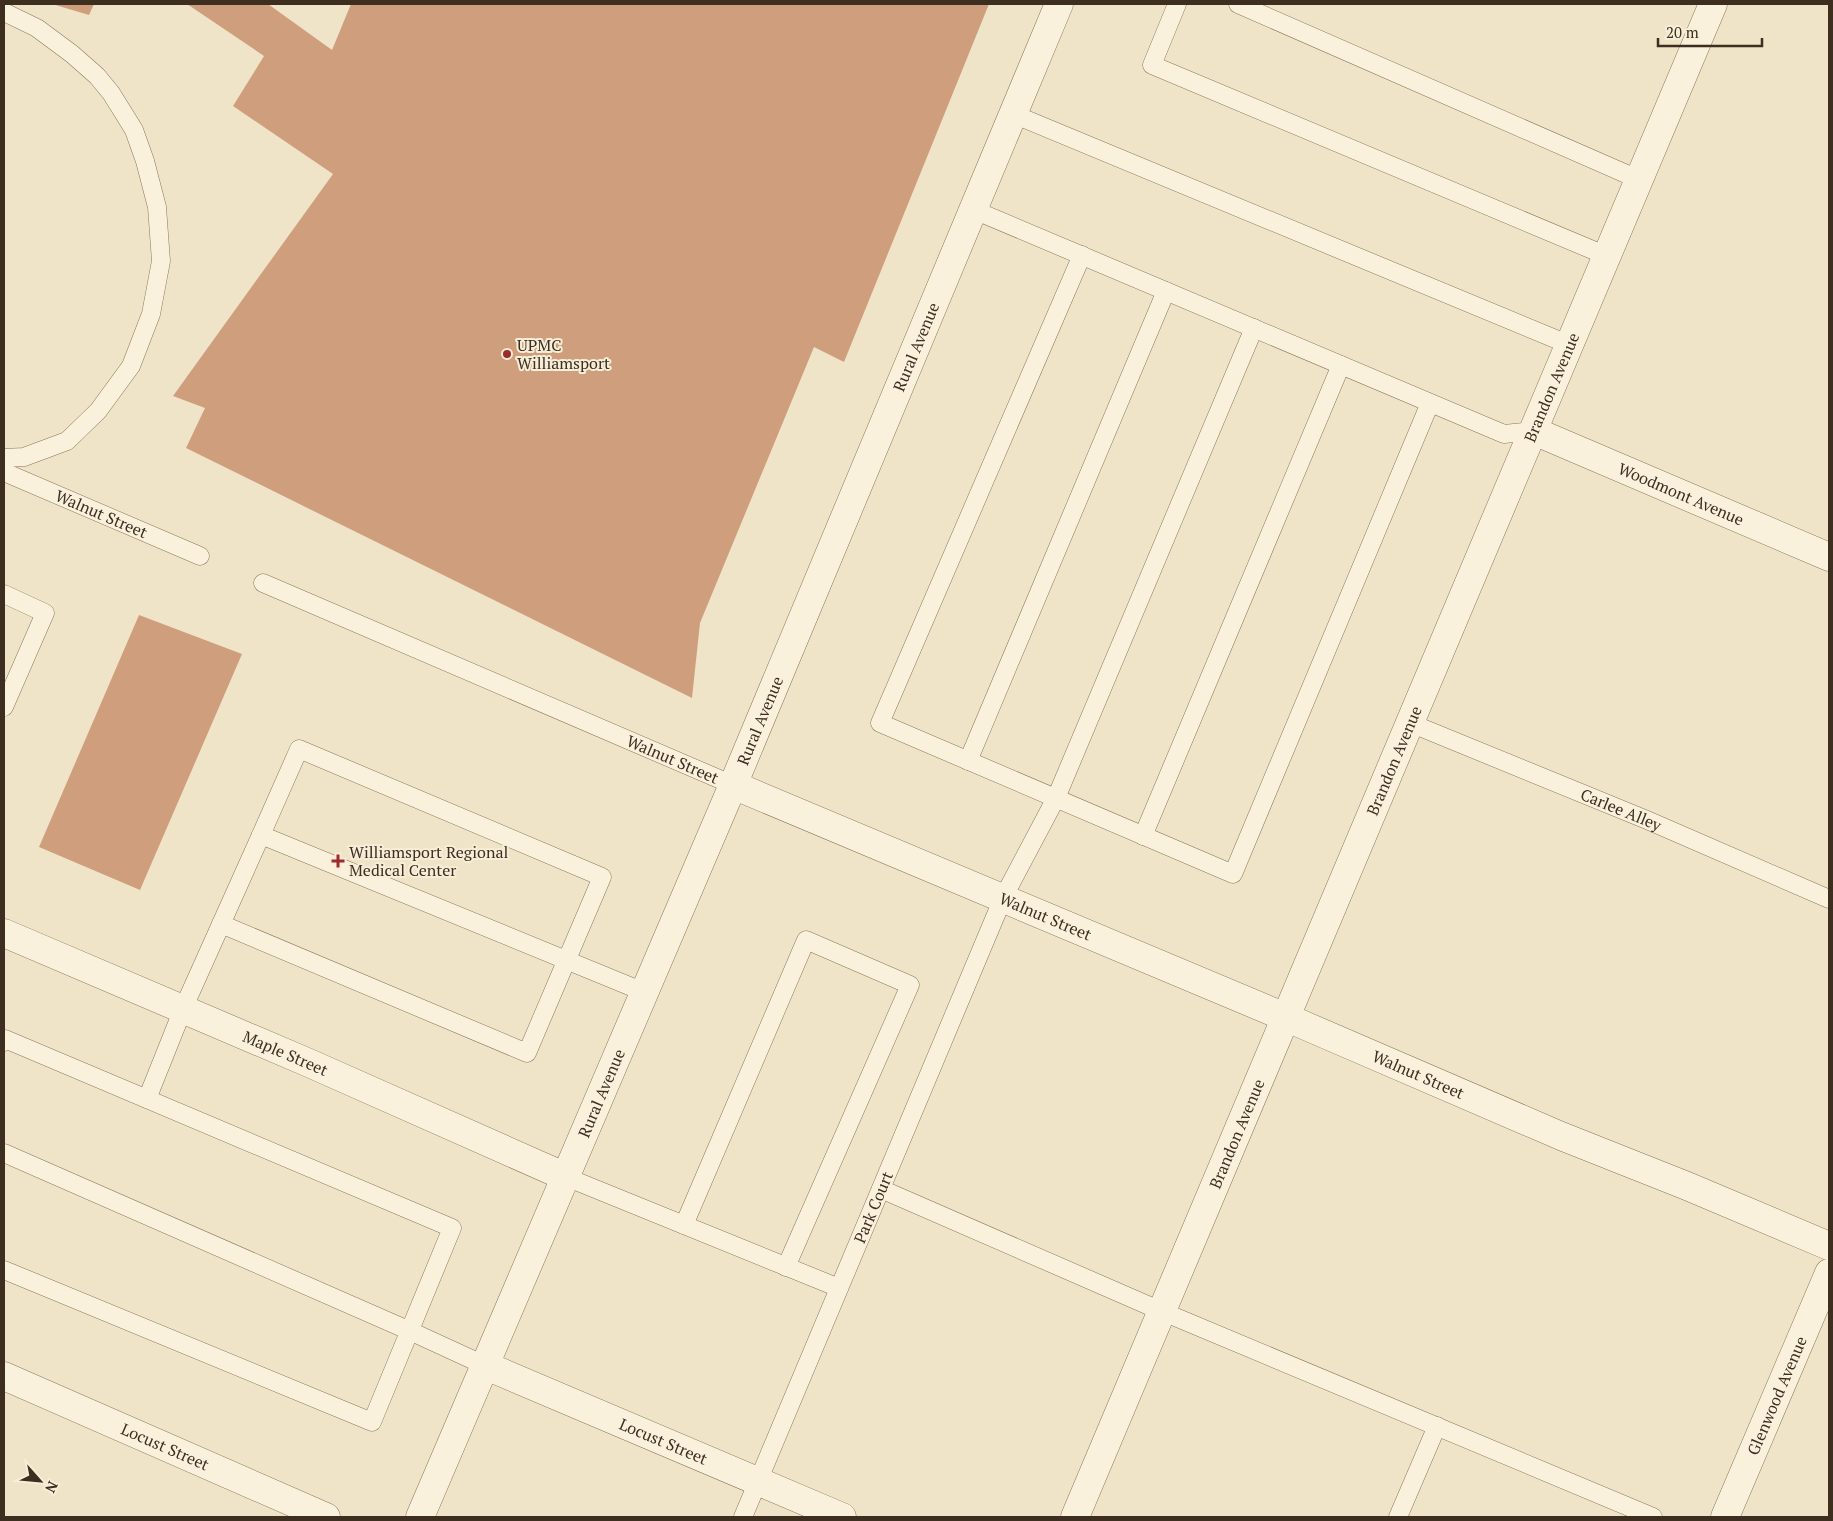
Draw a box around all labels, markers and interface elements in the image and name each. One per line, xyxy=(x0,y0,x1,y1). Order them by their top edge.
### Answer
scale bar xyxy=(1658,15,1762,47)
text: 20 m xyxy=(1666,22,1699,42)
street label: Rural Avenue xyxy=(888,299,944,395)
street label: Brandon Avenue xyxy=(1519,329,1584,445)
place label: UPMC Williamsport xyxy=(517,334,610,374)
marker: UPMC Williamsport xyxy=(501,348,513,360)
street label: Woodmont Avenue xyxy=(1615,457,1747,530)
street label: Walnut Street xyxy=(52,484,151,543)
street label: Rural Avenue xyxy=(732,673,788,768)
street label: Brandon Avenue xyxy=(1361,702,1427,819)
street label: Walnut Street xyxy=(623,730,722,789)
street label: Carlee Alley xyxy=(1577,783,1666,836)
place label: Williamsport Regional Medical Center xyxy=(349,841,508,881)
marker: Williamsport Regional Medical Center xyxy=(331,854,345,868)
street label: Walnut Street xyxy=(996,887,1095,946)
street label: Maple Street xyxy=(240,1025,332,1081)
street label: Rural Avenue xyxy=(573,1045,630,1141)
street label: Walnut Street xyxy=(1369,1045,1468,1104)
street label: Brandon Avenue xyxy=(1204,1076,1269,1192)
street label: Park Court xyxy=(848,1168,898,1247)
street label: Glenwood Avenue xyxy=(1742,1333,1812,1459)
street label: Locust Street xyxy=(616,1413,711,1470)
street label: Locust Street xyxy=(118,1418,213,1476)
north arrow xyxy=(15,1456,65,1506)
text: N xyxy=(41,1478,63,1497)

